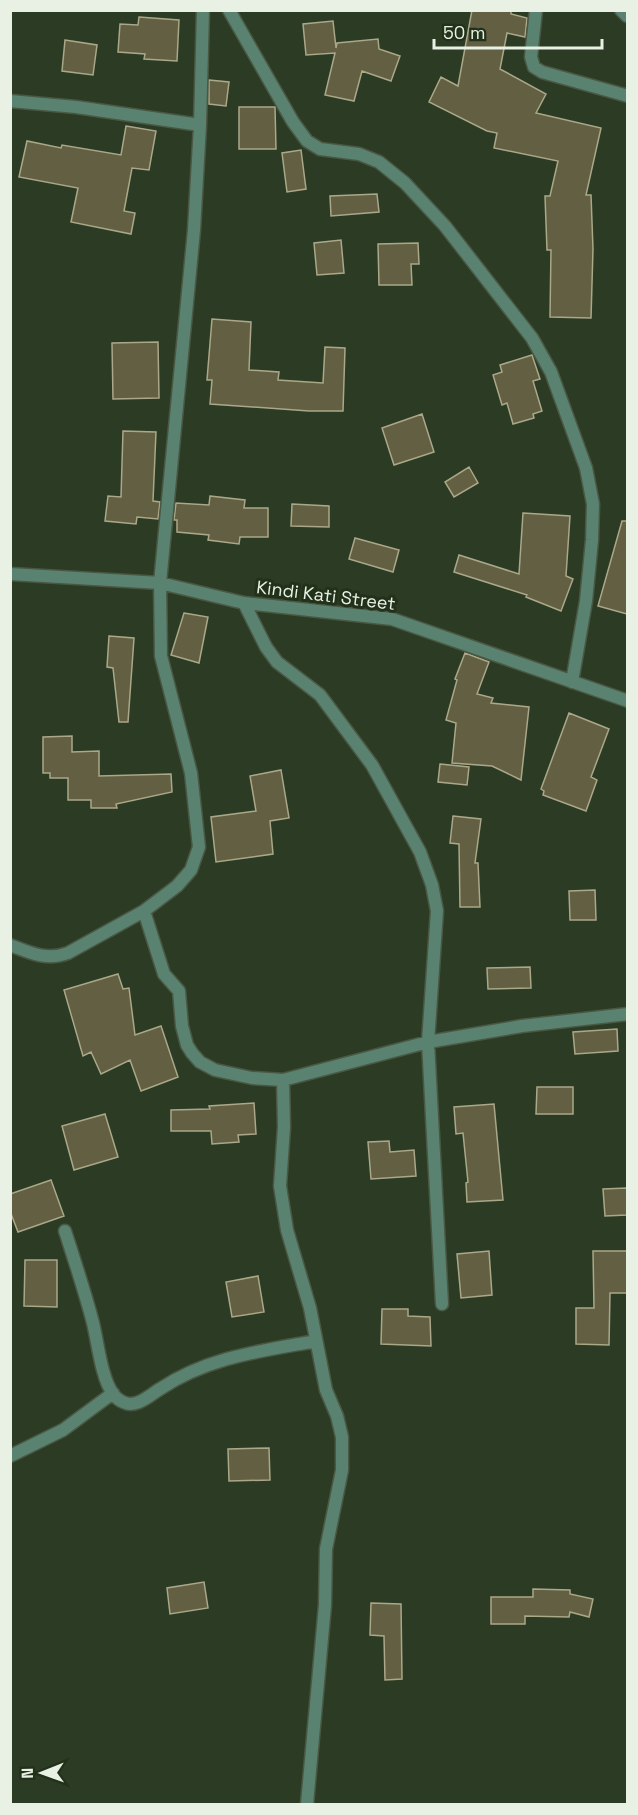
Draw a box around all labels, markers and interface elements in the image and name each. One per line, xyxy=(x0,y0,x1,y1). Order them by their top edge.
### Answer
scale bar xyxy=(434,12,602,50)
text: 50 m xyxy=(443,21,485,44)
street label: Kindi Kati Street xyxy=(255,575,397,615)
north arrow xyxy=(12,1743,72,1803)
text: N xyxy=(17,1768,38,1779)

